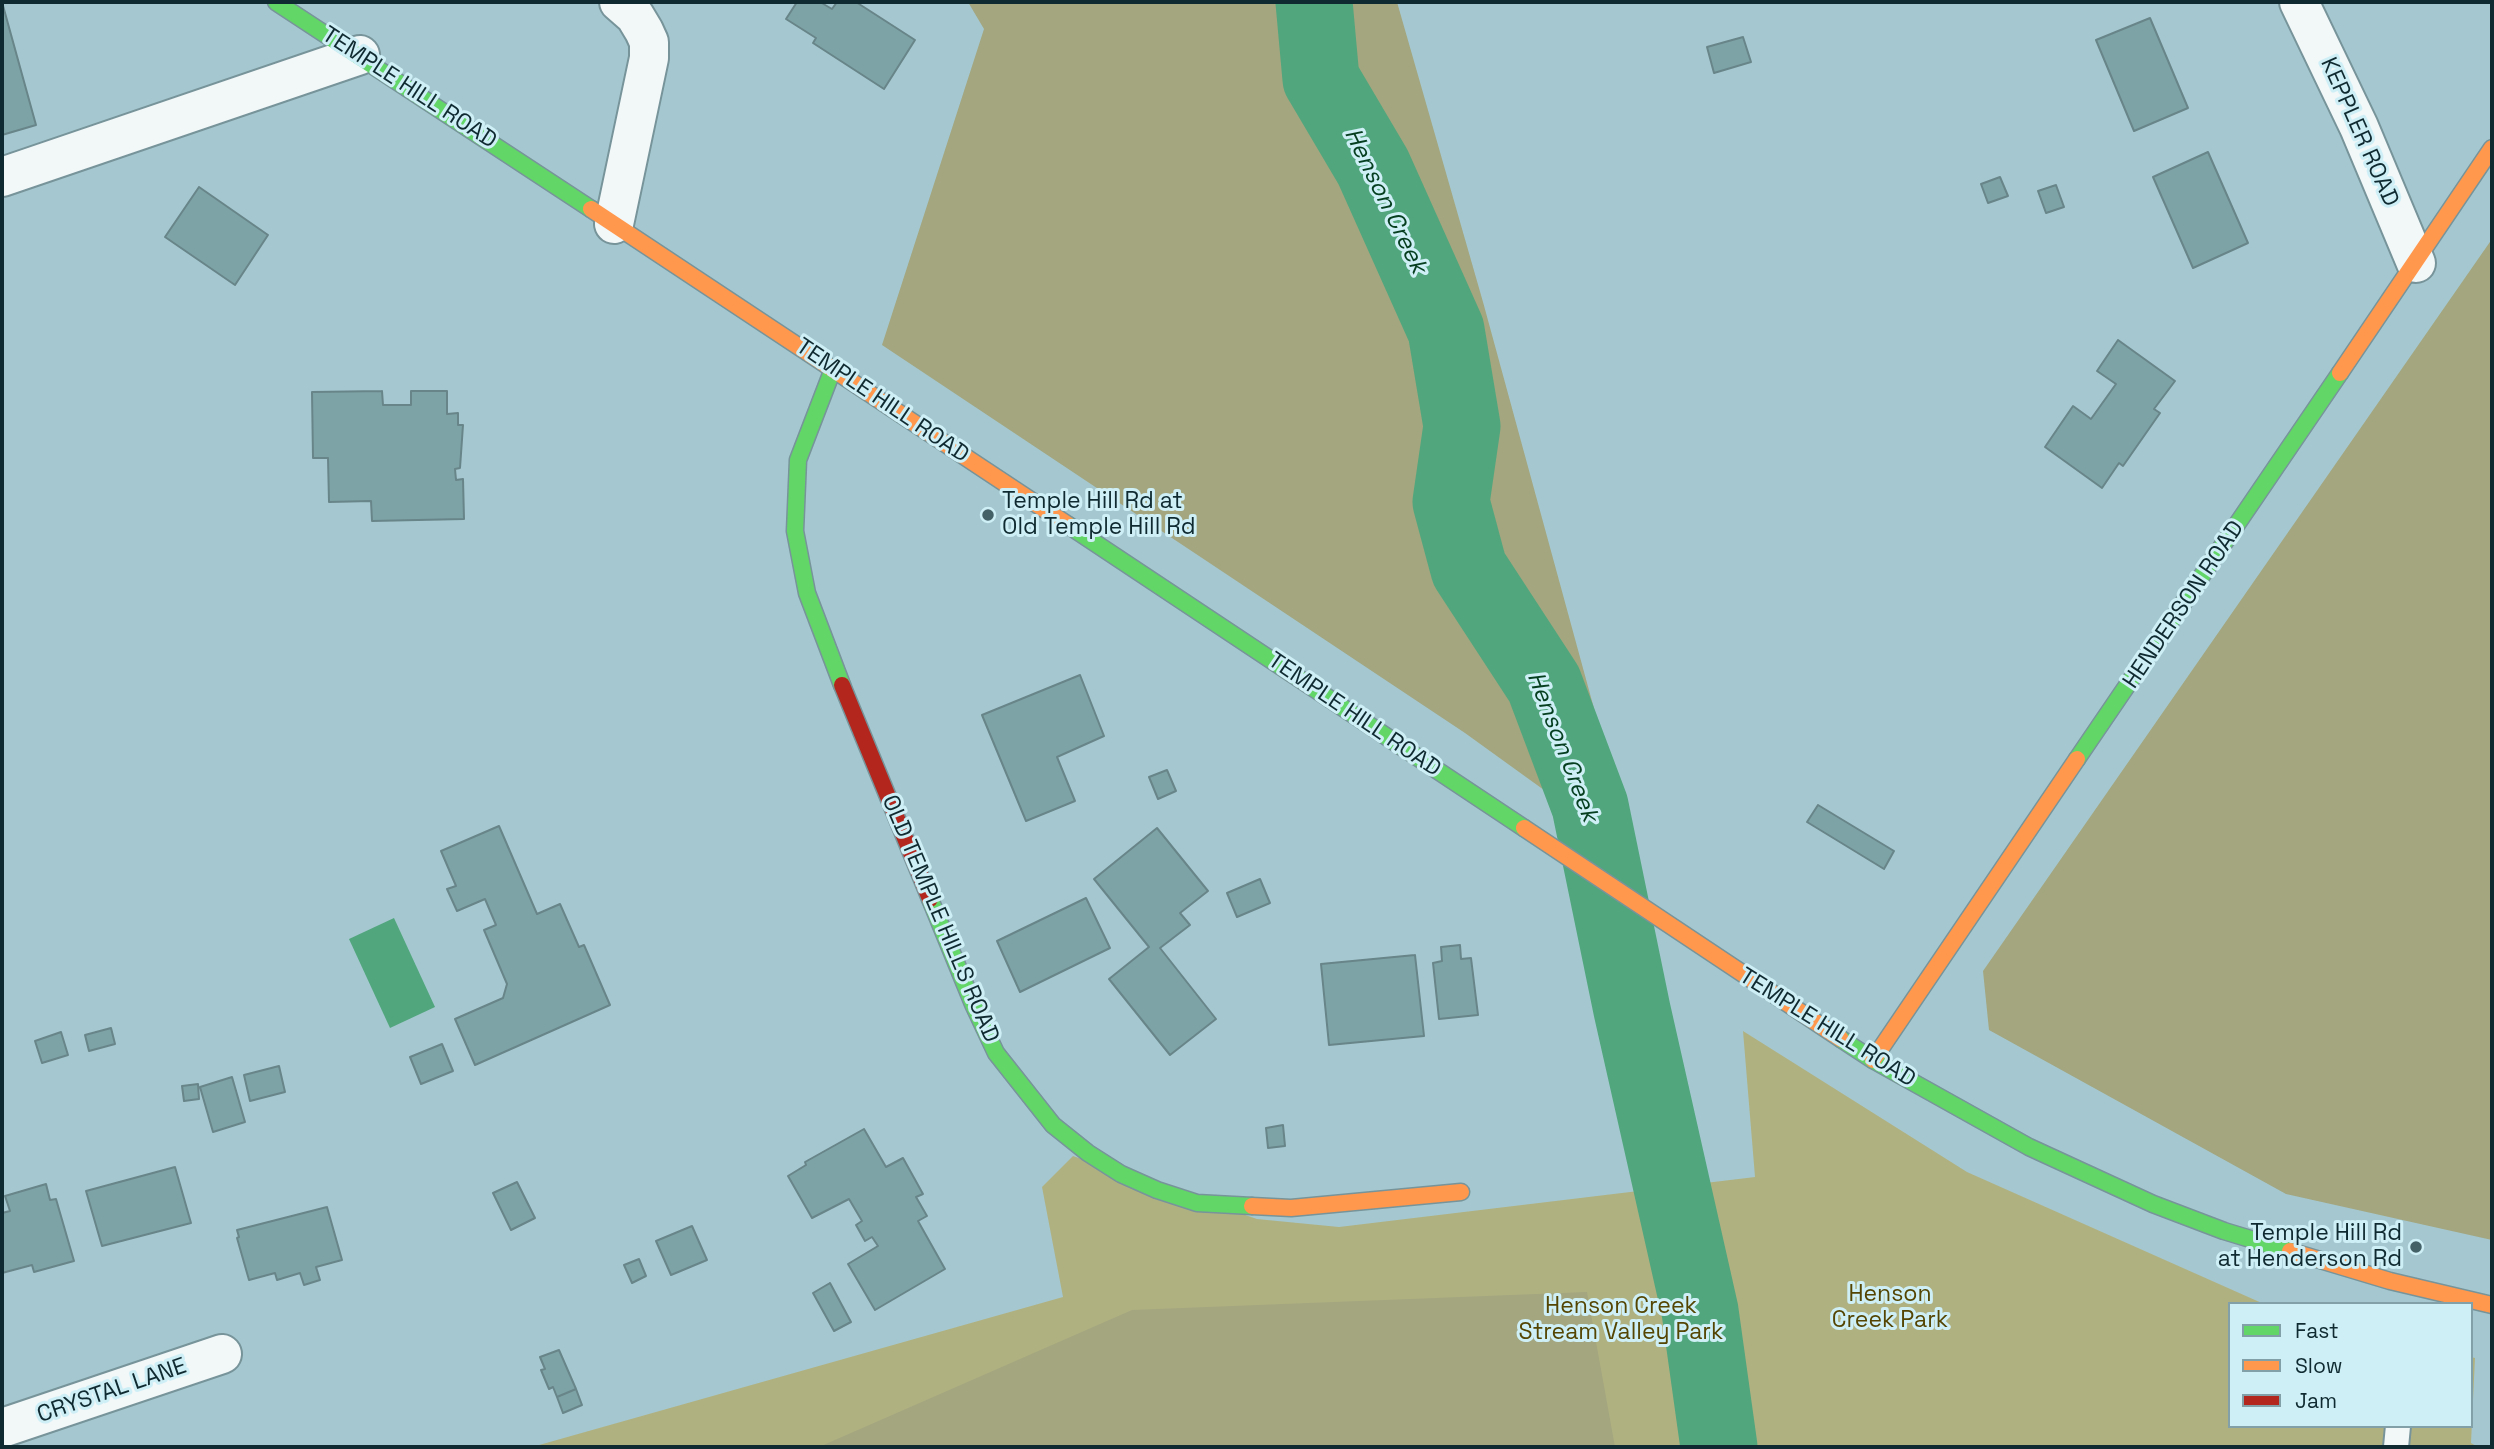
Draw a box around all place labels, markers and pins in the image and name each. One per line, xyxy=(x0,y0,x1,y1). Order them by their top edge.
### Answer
place label: Temple Hill Rd at Old Temple Hill Rd xyxy=(1002,488,1196,542)
marker: Temple Hill Rd at Old Temple Hill Rd xyxy=(980,507,996,523)
place label: Temple Hill Rd at Henderson Rd xyxy=(2218,1220,2402,1274)
marker: Temple Hill Rd at Henderson Rd xyxy=(2408,1239,2424,1255)

